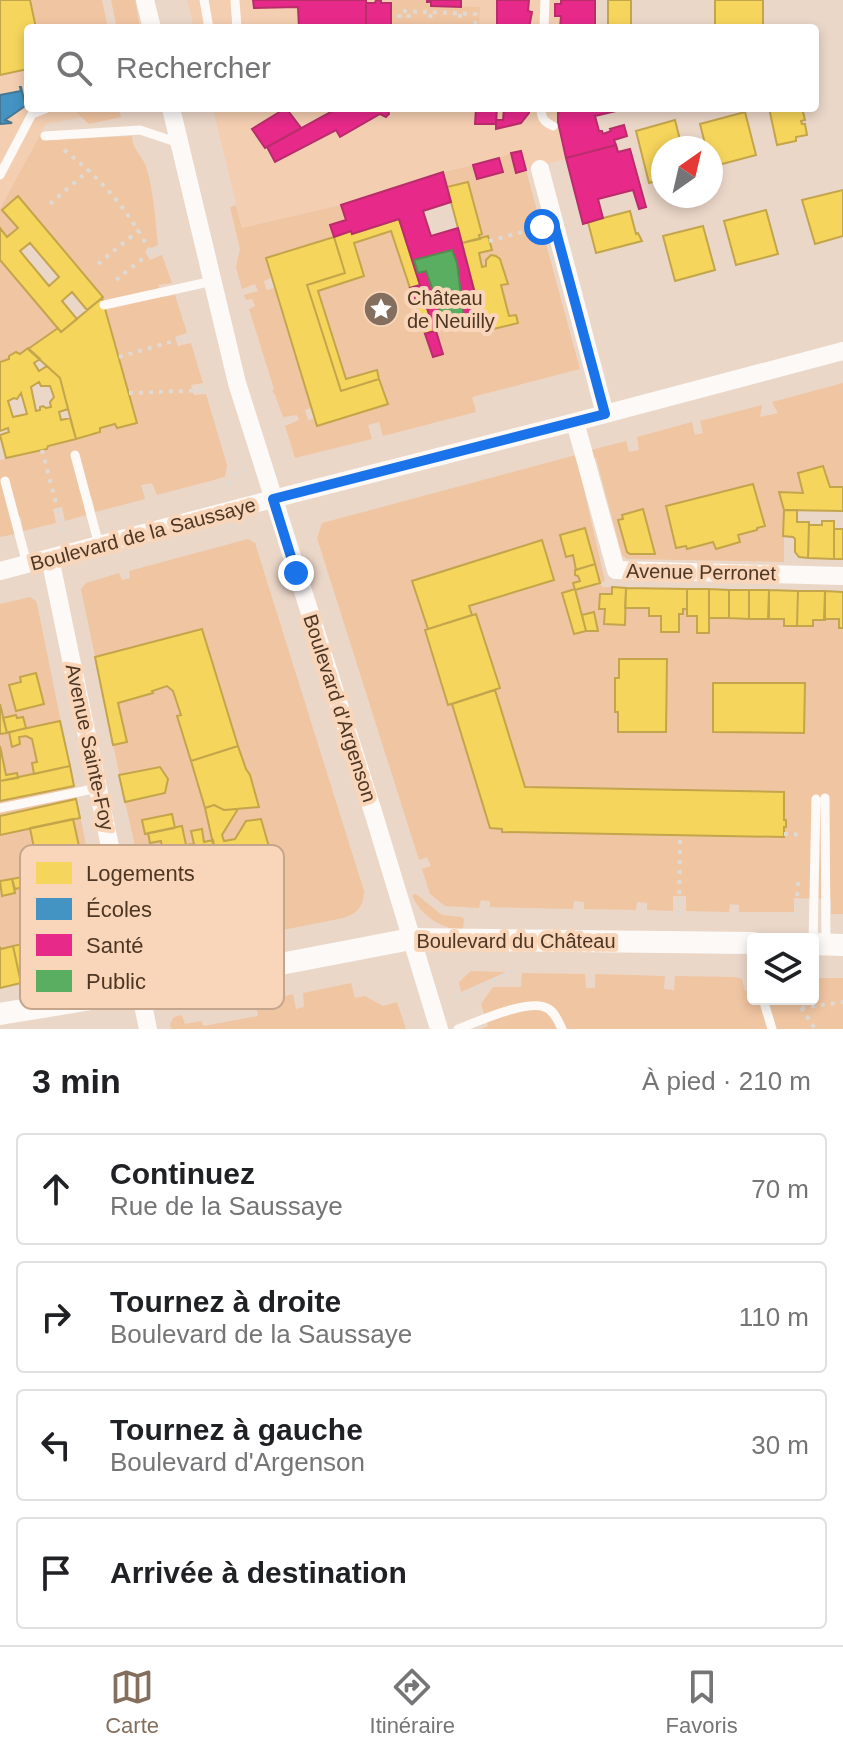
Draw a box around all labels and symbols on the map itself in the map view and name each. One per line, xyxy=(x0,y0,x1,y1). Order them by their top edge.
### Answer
north arrow xyxy=(651,136,723,208)
route start xyxy=(524,209,560,245)
place label: Château de Neuilly xyxy=(407,287,495,332)
place icon: Château de Neuilly xyxy=(362,290,400,328)
street label: Boulevard de la Saussaye xyxy=(28,493,258,575)
route end xyxy=(278,555,314,591)
street label: Avenue Perronet xyxy=(626,560,776,584)
street label: Boulevard d'Argenson xyxy=(299,611,381,805)
street label: Avenue Sainte-Foy xyxy=(62,662,118,832)
legend xyxy=(20,845,284,1009)
text: Logements xyxy=(86,861,195,886)
text: Écoles xyxy=(86,897,152,922)
street label: Boulevard du Château xyxy=(416,930,616,952)
text: Santé xyxy=(86,933,144,958)
text: Public xyxy=(86,969,146,994)

